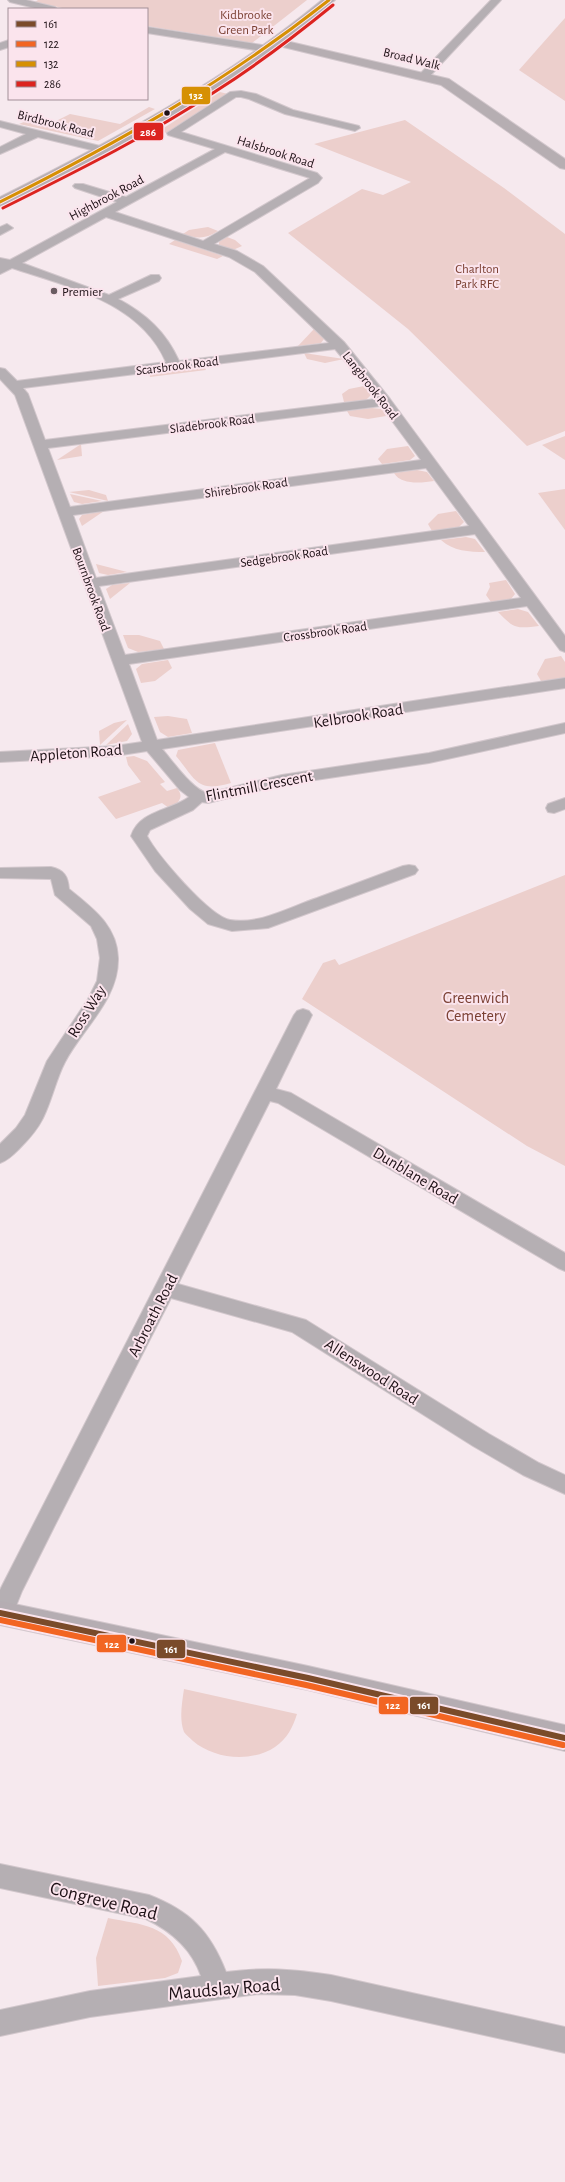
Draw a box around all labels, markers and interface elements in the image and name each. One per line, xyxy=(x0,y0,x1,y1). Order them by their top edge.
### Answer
legend xyxy=(8,8,148,100)
park label: Kidbrooke Green Park xyxy=(218,9,274,37)
text: 161 xyxy=(44,18,58,30)
text: 122 xyxy=(44,38,60,50)
street label: Broad Walk xyxy=(382,46,442,73)
text: 132 xyxy=(44,58,59,70)
text: 286 xyxy=(44,78,61,90)
line badge: 132 xyxy=(181,86,211,105)
text: 132 xyxy=(189,90,203,101)
unlabelled marker xyxy=(162,108,172,118)
street label: Birdbrook Road xyxy=(16,109,96,140)
line badge: 286 xyxy=(133,122,164,141)
text: 286 xyxy=(140,127,156,138)
street label: Halsbrook Road xyxy=(235,134,316,171)
street label: Highbrook Road xyxy=(67,173,146,223)
park label: Charlton Park RFC xyxy=(455,263,499,291)
marker: Premier xyxy=(49,286,59,296)
place label: Premier xyxy=(62,286,103,299)
street label: Langbrook Road xyxy=(340,350,400,422)
street label: Scarsbrook Road xyxy=(135,355,219,378)
street label: Sladebrook Road xyxy=(169,413,256,436)
street label: Shirebrook Road xyxy=(204,476,289,501)
street label: Sedgebrook Road xyxy=(240,545,329,570)
street label: Bournbrook Road xyxy=(69,546,112,633)
street label: Crossbrook Road xyxy=(283,620,368,645)
street label: Kelbrook Road xyxy=(312,701,404,731)
street label: Appleton Road xyxy=(30,742,122,764)
street label: Flintmill Crescent xyxy=(204,768,314,804)
street label: Ross Way xyxy=(65,983,110,1041)
park label: Greenwich Cemetery xyxy=(443,990,509,1025)
street label: Dunblane Road xyxy=(370,1144,461,1207)
street label: Arbroath Road xyxy=(125,1271,181,1359)
street label: Allenswood Road xyxy=(322,1336,421,1408)
line badge: 122 xyxy=(96,1634,127,1653)
unlabelled marker xyxy=(127,1636,137,1646)
text: 122 xyxy=(105,1639,119,1650)
line badge: 161 xyxy=(156,1639,186,1659)
text: 161 xyxy=(164,1644,178,1655)
line badge: 122 xyxy=(378,1696,409,1715)
line badge: 161 xyxy=(409,1696,439,1715)
text: 122 xyxy=(386,1700,400,1711)
text: 161 xyxy=(417,1700,431,1711)
street label: Congreve Road xyxy=(48,1879,159,1924)
street label: Maudslay Road xyxy=(167,1975,281,2004)

